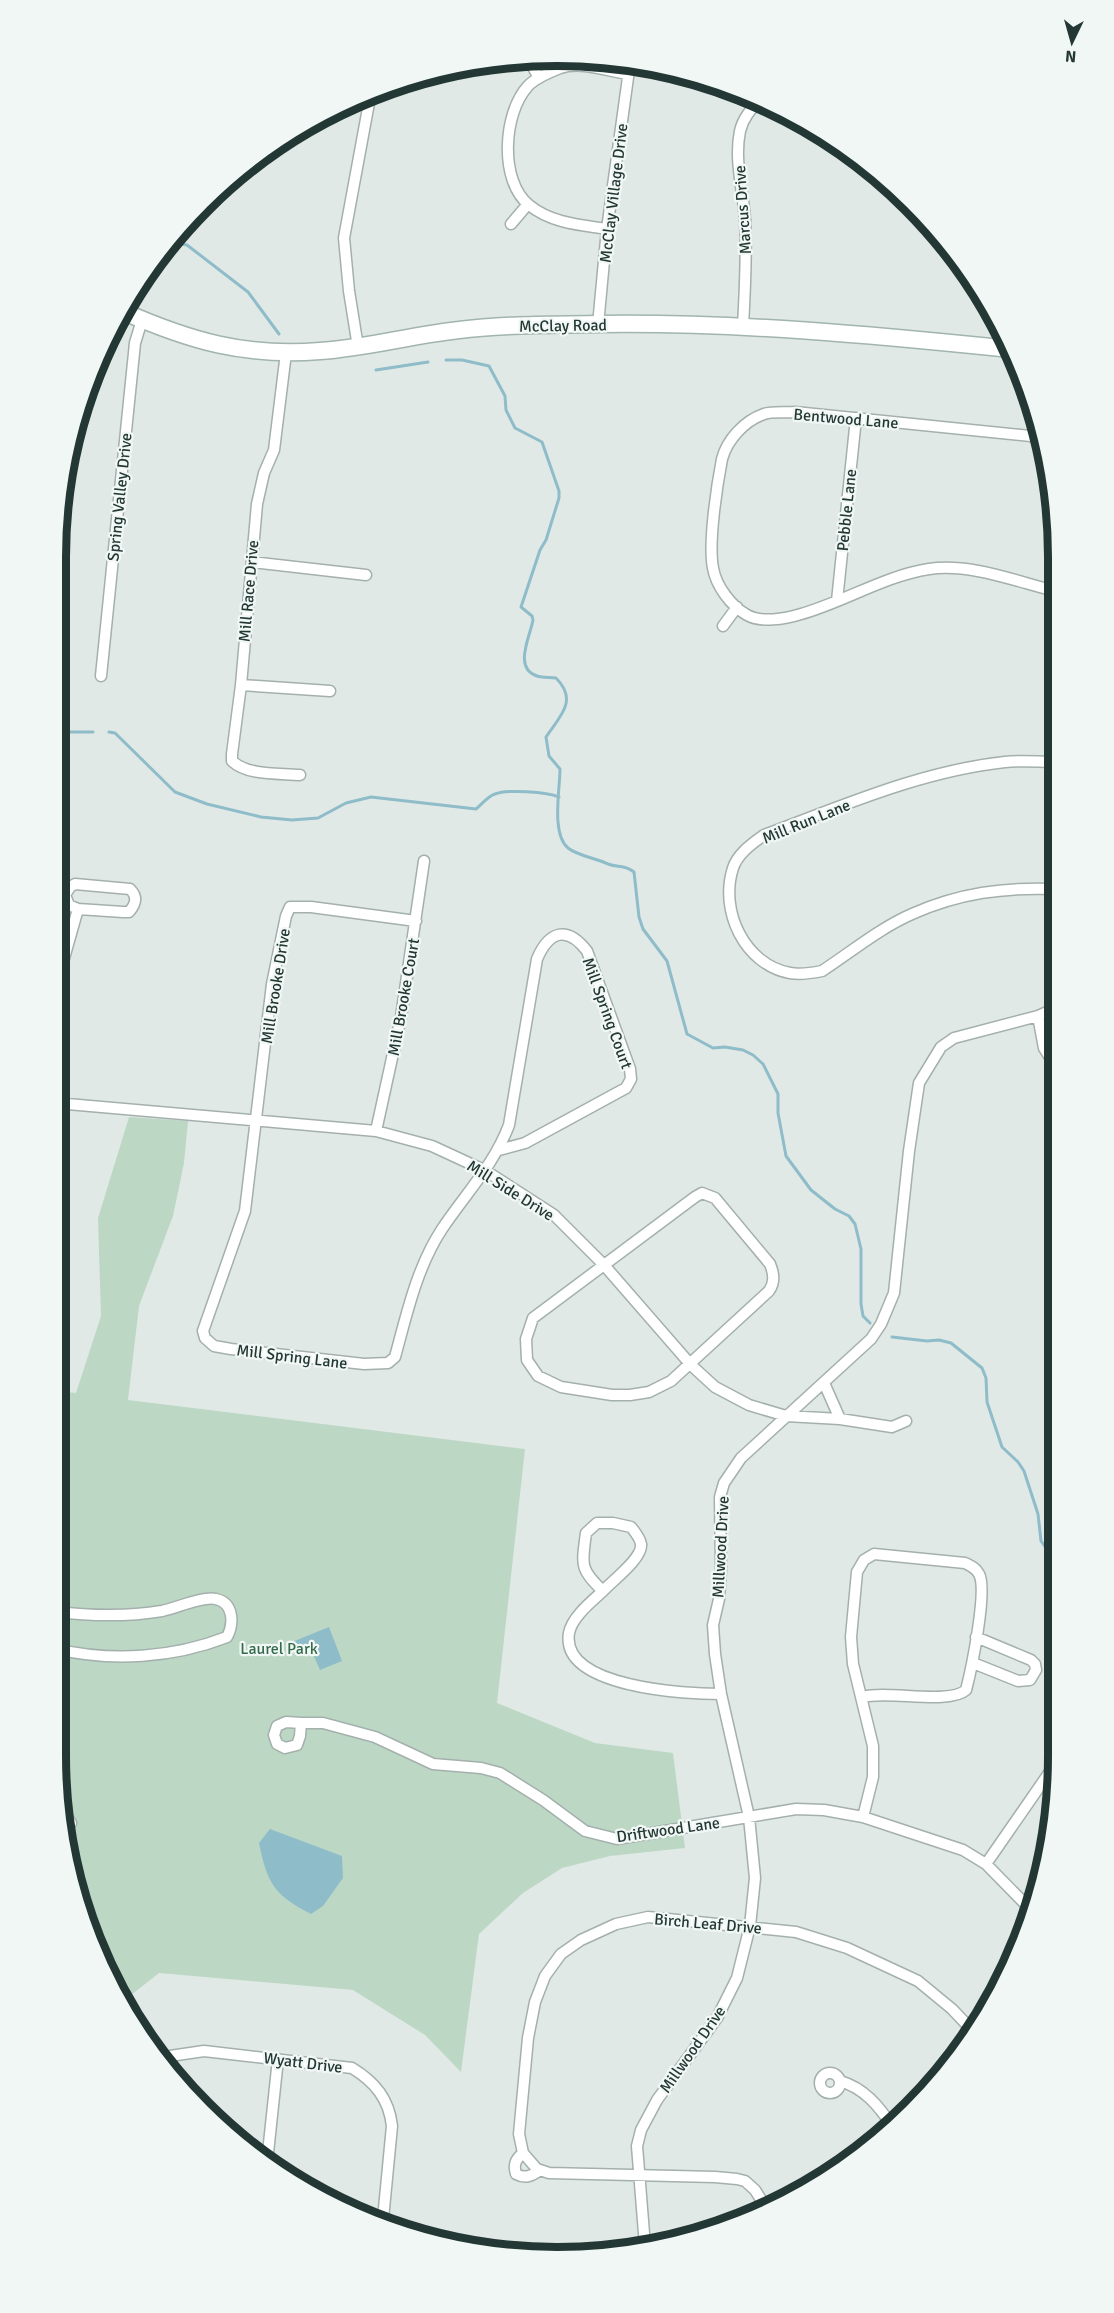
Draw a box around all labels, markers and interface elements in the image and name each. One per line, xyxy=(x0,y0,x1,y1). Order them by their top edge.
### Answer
north arrow xyxy=(1042,12,1102,72)
text: N xyxy=(1064,45,1077,66)
street label: McClay Village Drive xyxy=(596,122,632,264)
street label: Marcus Drive xyxy=(730,165,756,255)
street label: McClay Road xyxy=(519,315,607,337)
street label: Bentwood Lane xyxy=(793,404,899,434)
street label: Spring Valley Drive xyxy=(103,432,137,562)
street label: Pebble Lane xyxy=(833,468,861,552)
street label: Mill Race Drive xyxy=(235,539,263,643)
street label: Mill Run Lane xyxy=(759,795,853,849)
street label: Mill Brooke Drive xyxy=(257,927,295,1045)
street label: Mill Brooke Court xyxy=(384,936,424,1058)
street label: Mill Spring Court xyxy=(578,955,637,1072)
street label: Mill Side Drive xyxy=(463,1156,558,1226)
street label: Mill Spring Lane xyxy=(235,1340,348,1374)
street label: Millwood Drive xyxy=(708,1496,734,1599)
park label: Laurel Park xyxy=(240,1639,318,1659)
street label: Driftwood Lane xyxy=(615,1813,721,1847)
street label: Birch Leaf Drive xyxy=(653,1909,763,1939)
street label: Millwood Drive xyxy=(655,2002,730,2097)
street label: Wyatt Drive xyxy=(262,2048,343,2078)

